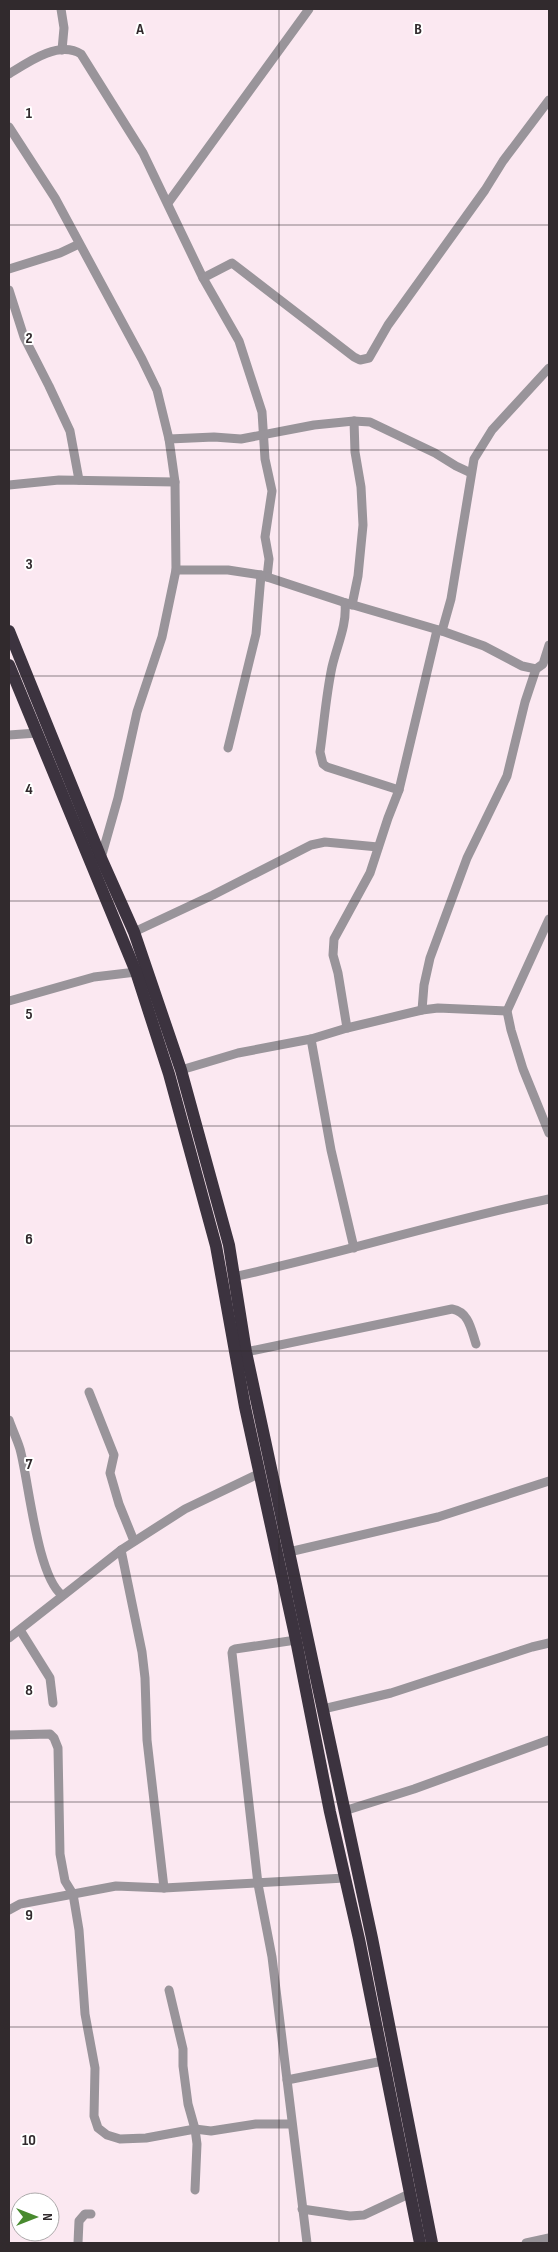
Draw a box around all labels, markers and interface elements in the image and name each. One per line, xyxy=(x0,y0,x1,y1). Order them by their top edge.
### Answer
text: A xyxy=(135,20,144,39)
text: B xyxy=(414,20,422,39)
text: 1 xyxy=(26,104,33,123)
text: 2 xyxy=(25,329,33,348)
text: 3 xyxy=(25,555,33,574)
text: 4 xyxy=(25,780,33,799)
text: 5 xyxy=(25,1005,33,1024)
text: 6 xyxy=(25,1230,33,1249)
text: 7 xyxy=(26,1455,33,1474)
text: 8 xyxy=(25,1681,33,1700)
text: 9 xyxy=(25,1906,33,1925)
text: 10 xyxy=(22,2131,36,2150)
north arrow xyxy=(10,2192,60,2242)
text: N xyxy=(39,2213,56,2221)

